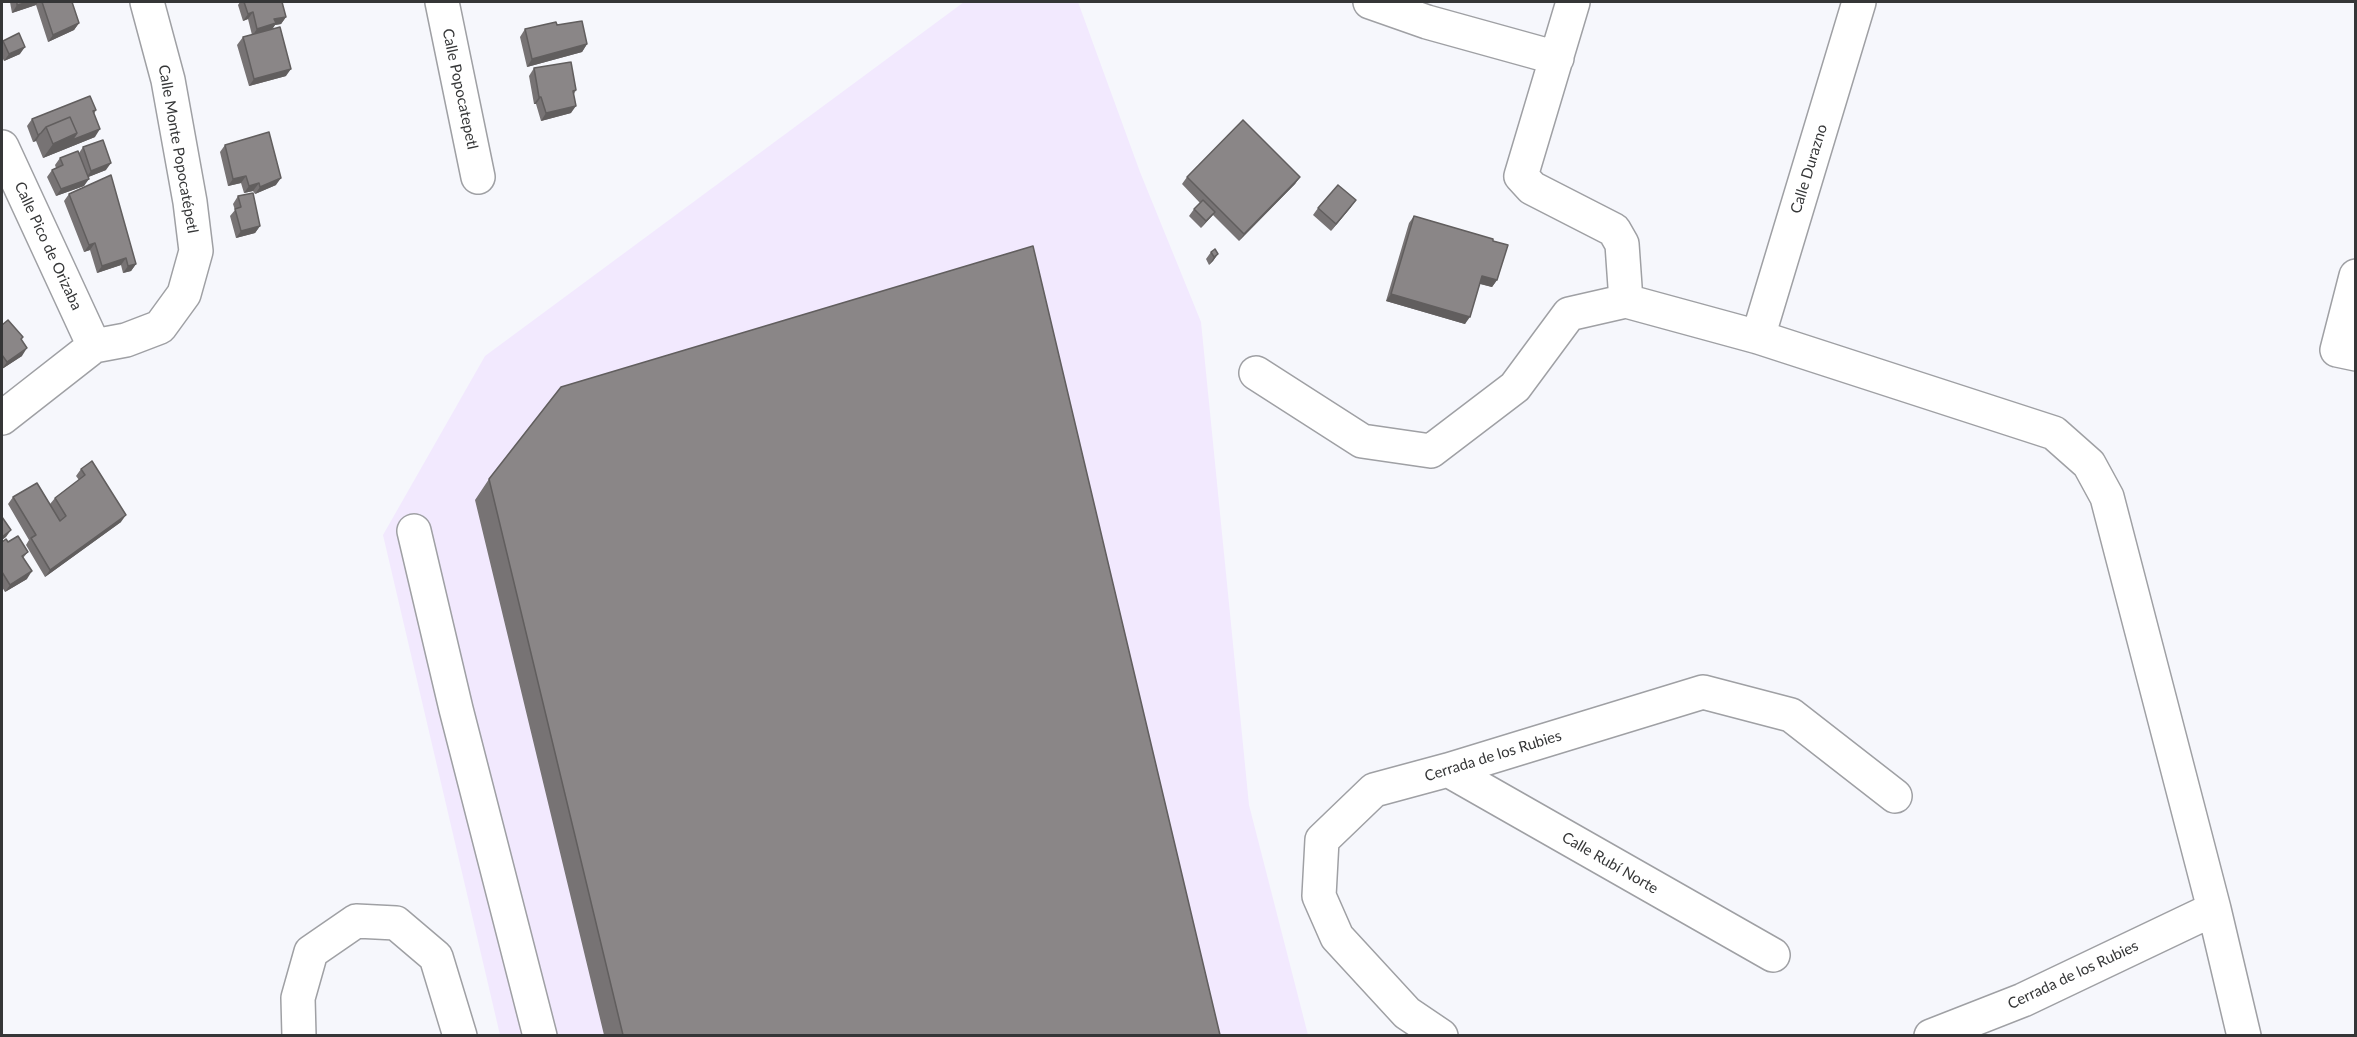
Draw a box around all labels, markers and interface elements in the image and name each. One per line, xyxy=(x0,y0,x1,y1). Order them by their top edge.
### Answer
street label: Calle Popocatepetl xyxy=(438,27,482,151)
street label: Calle Monte Popocatépetl xyxy=(154,63,202,235)
street label: Calle Durazno xyxy=(1787,122,1831,216)
street label: Calle Pico de Orizaba xyxy=(10,179,86,313)
street label: Cerrada de los Rubies xyxy=(1422,727,1564,785)
street label: Calle Rubí Norte xyxy=(1559,828,1661,898)
street label: Cerrada de los Rubies xyxy=(2005,937,2141,1013)

